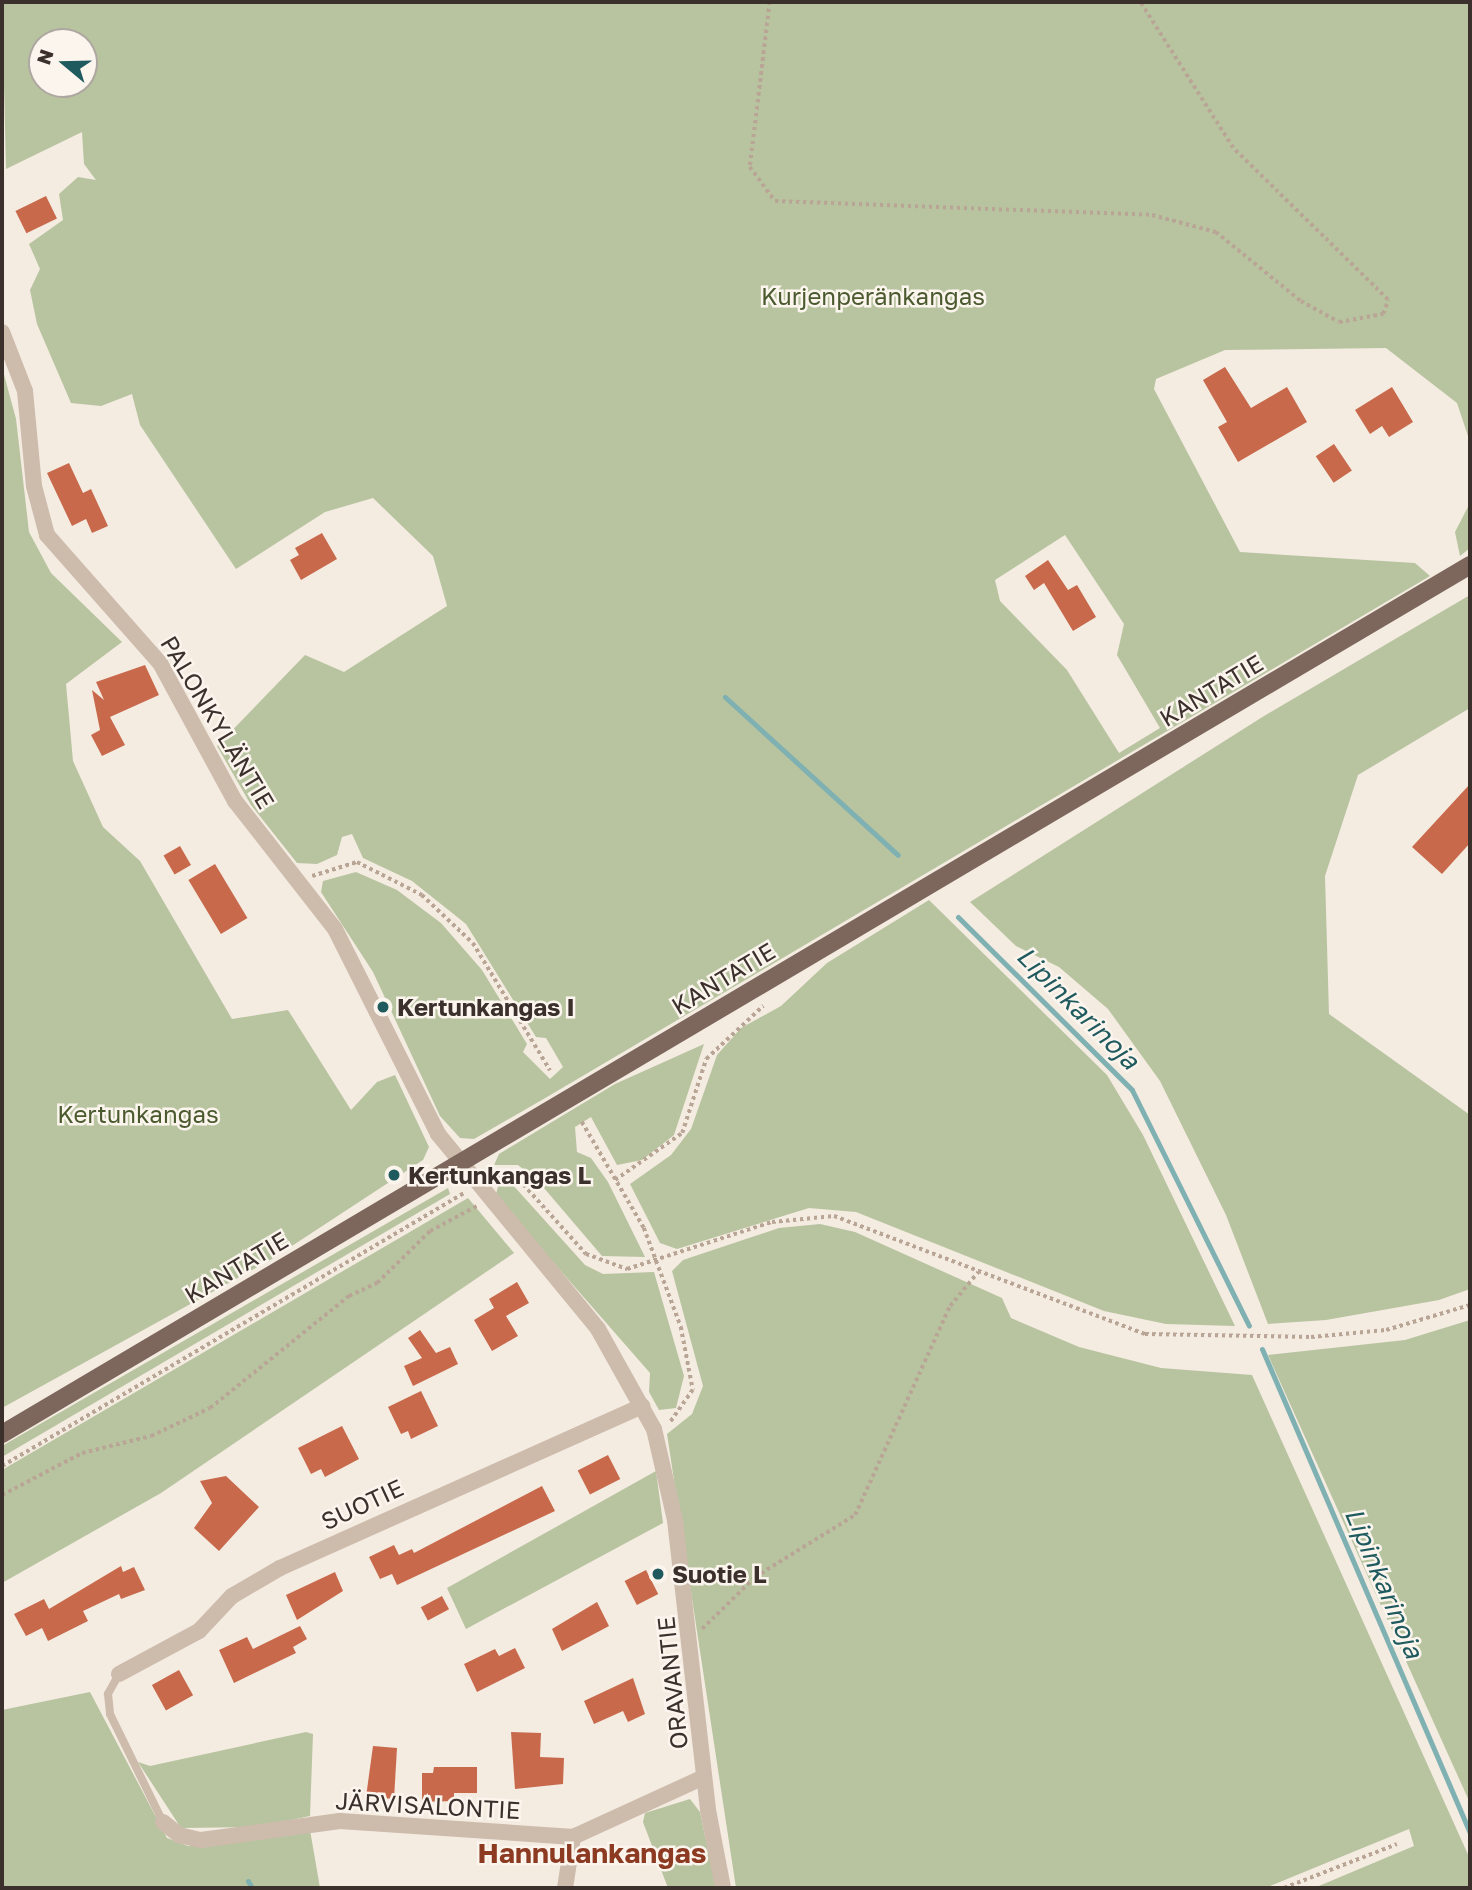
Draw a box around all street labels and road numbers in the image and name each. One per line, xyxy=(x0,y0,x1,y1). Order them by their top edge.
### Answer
street label: PALONKYLÄNTIE xyxy=(155,630,281,814)
street label: KANTATIE xyxy=(1154,648,1268,732)
street label: KANTATIE xyxy=(666,936,780,1020)
street label: KANTATIE xyxy=(179,1225,293,1309)
street label: SUOTIE xyxy=(316,1473,408,1535)
street label: ORAVANTIE xyxy=(651,1615,693,1751)
street label: JÄRVISALONTIE xyxy=(335,1786,521,1824)

